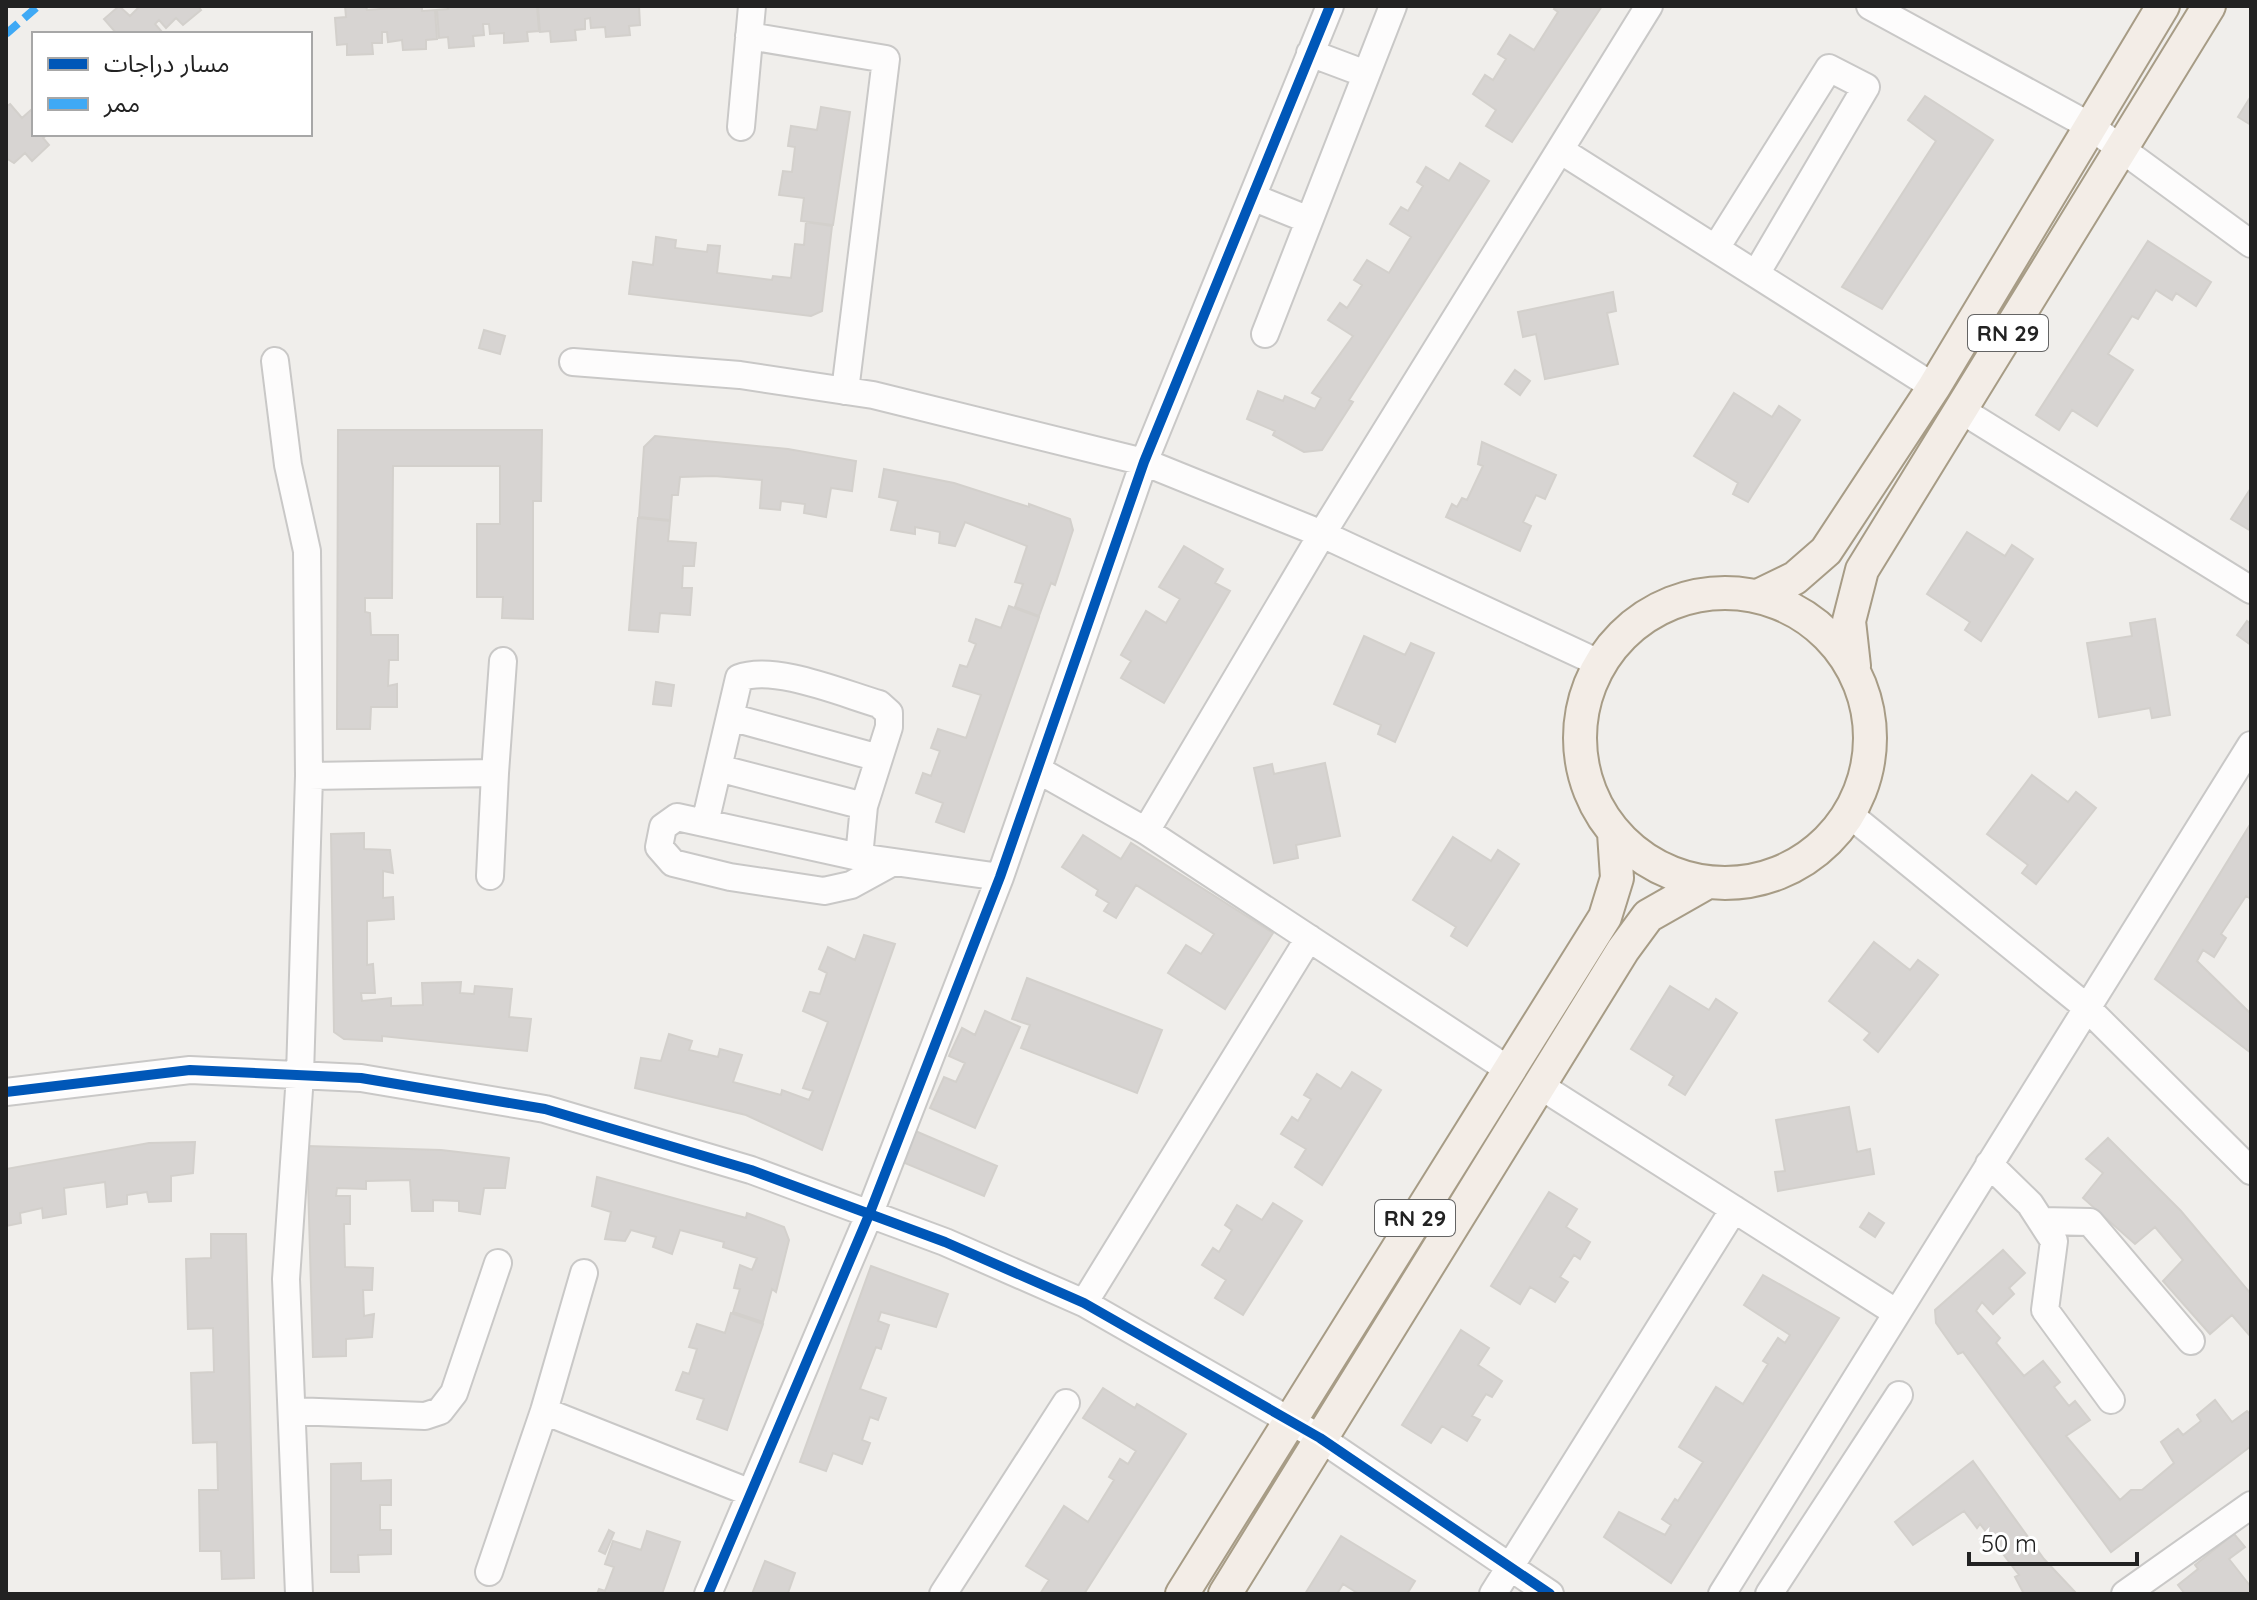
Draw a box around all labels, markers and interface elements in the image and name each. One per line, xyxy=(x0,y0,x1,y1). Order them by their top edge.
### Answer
legend xyxy=(32,32,312,136)
text: مسار دراجات xyxy=(104,48,230,78)
text: ممر xyxy=(103,88,140,118)
road number: RN 29 xyxy=(1968,315,2048,351)
road number: RN 29 xyxy=(1375,1200,1455,1236)
scale bar xyxy=(1969,1516,2137,1566)
text: 50 m xyxy=(1981,1528,2037,1558)

